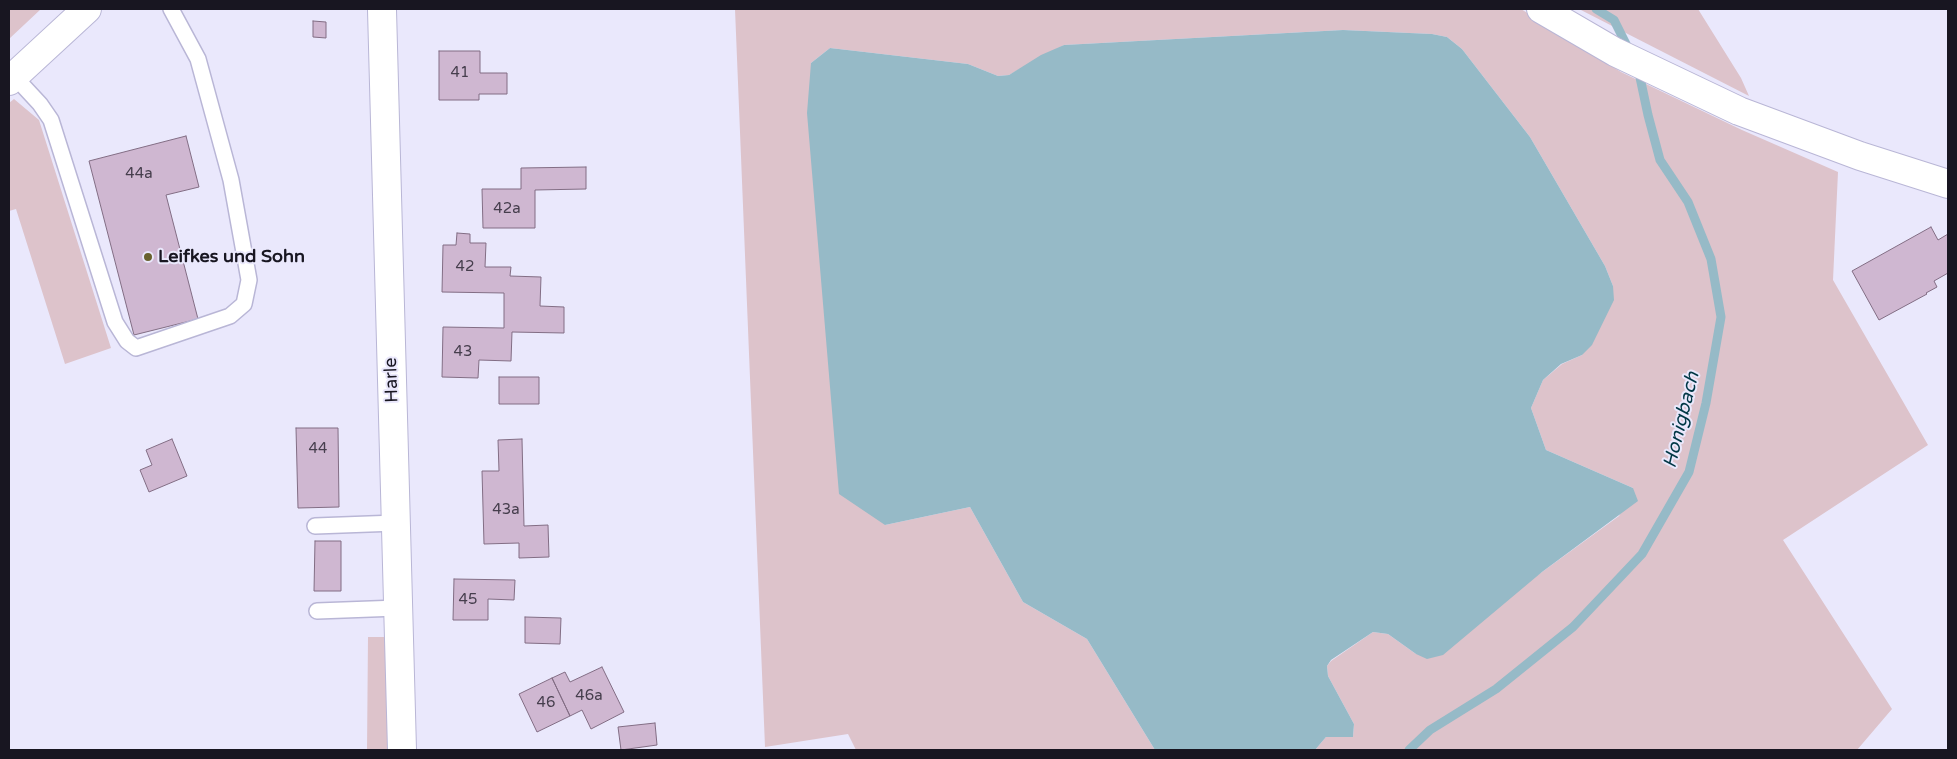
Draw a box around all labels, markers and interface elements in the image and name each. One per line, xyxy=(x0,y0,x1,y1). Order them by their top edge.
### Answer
house number: 41 xyxy=(451,64,469,82)
house number: 44a xyxy=(125,165,153,183)
house number: 42a xyxy=(493,200,521,218)
place label: Leifkes und Sohn xyxy=(158,246,305,268)
marker: Leifkes und Sohn xyxy=(142,251,154,263)
house number: 42 xyxy=(456,258,474,276)
house number: 43 xyxy=(454,343,472,361)
street label: Harle xyxy=(380,357,404,403)
water label: Honigbach xyxy=(1659,370,1705,470)
house number: 44 xyxy=(309,440,327,458)
house number: 43a xyxy=(492,501,520,519)
house number: 45 xyxy=(459,591,477,609)
house number: 46a xyxy=(575,687,603,705)
house number: 46 xyxy=(537,694,555,712)

